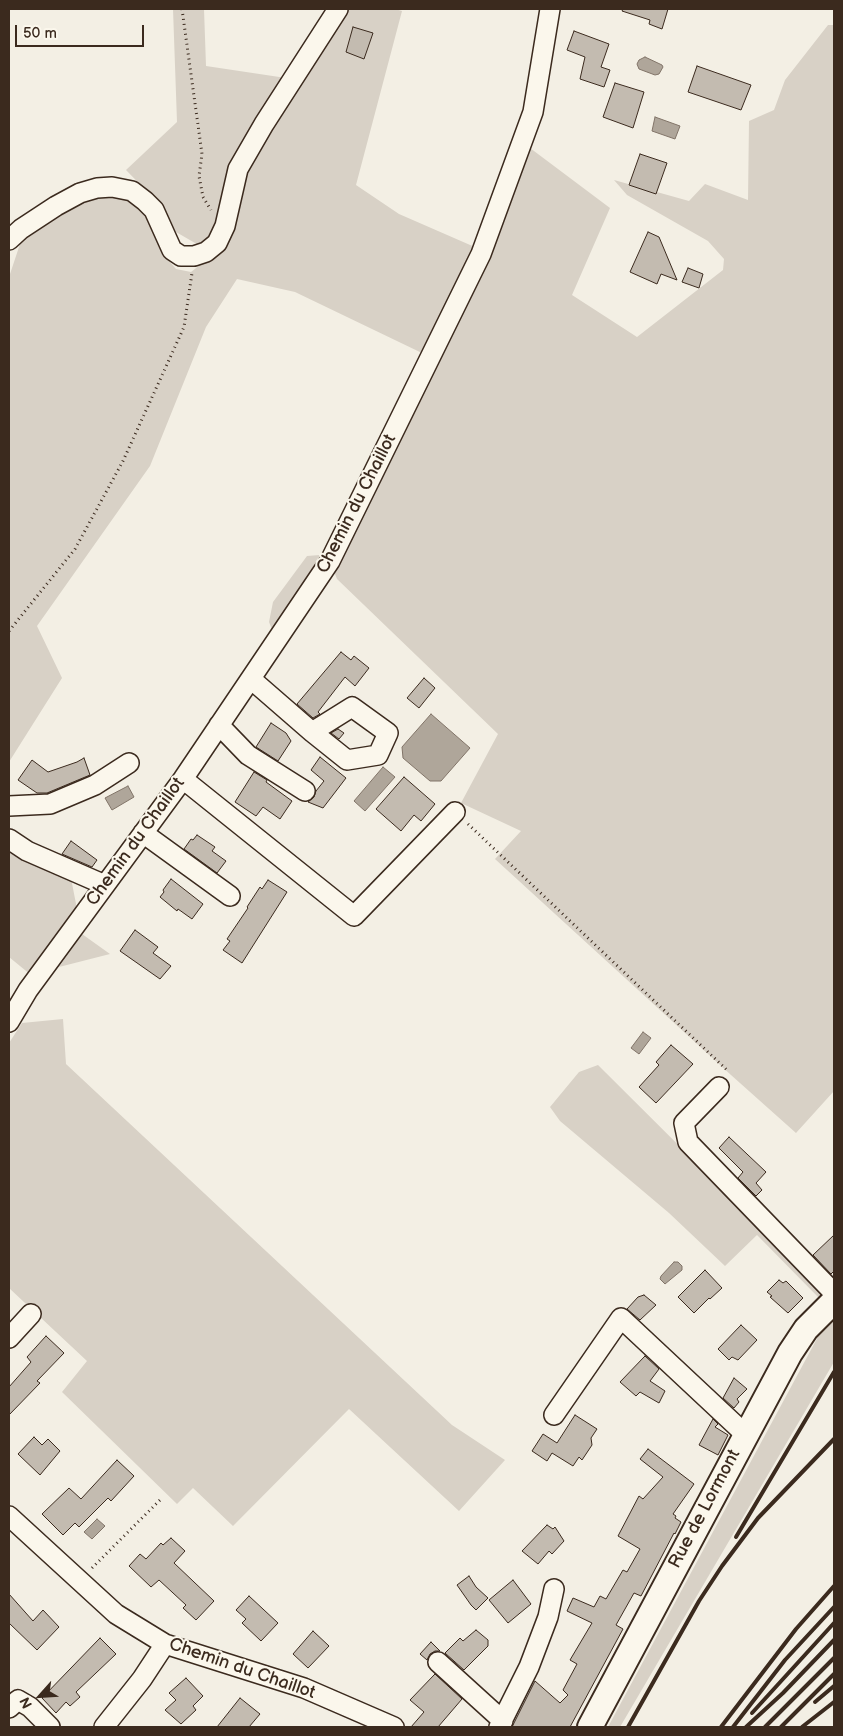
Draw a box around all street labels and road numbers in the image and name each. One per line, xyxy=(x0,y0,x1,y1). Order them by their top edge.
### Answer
street label: Chemin du Chaillot xyxy=(313,431,401,577)
street label: Chemin du Chaillot xyxy=(82,774,190,910)
street label: Rue de Lormont xyxy=(665,1446,745,1572)
street label: Chemin du Chaillot xyxy=(166,1634,318,1704)

